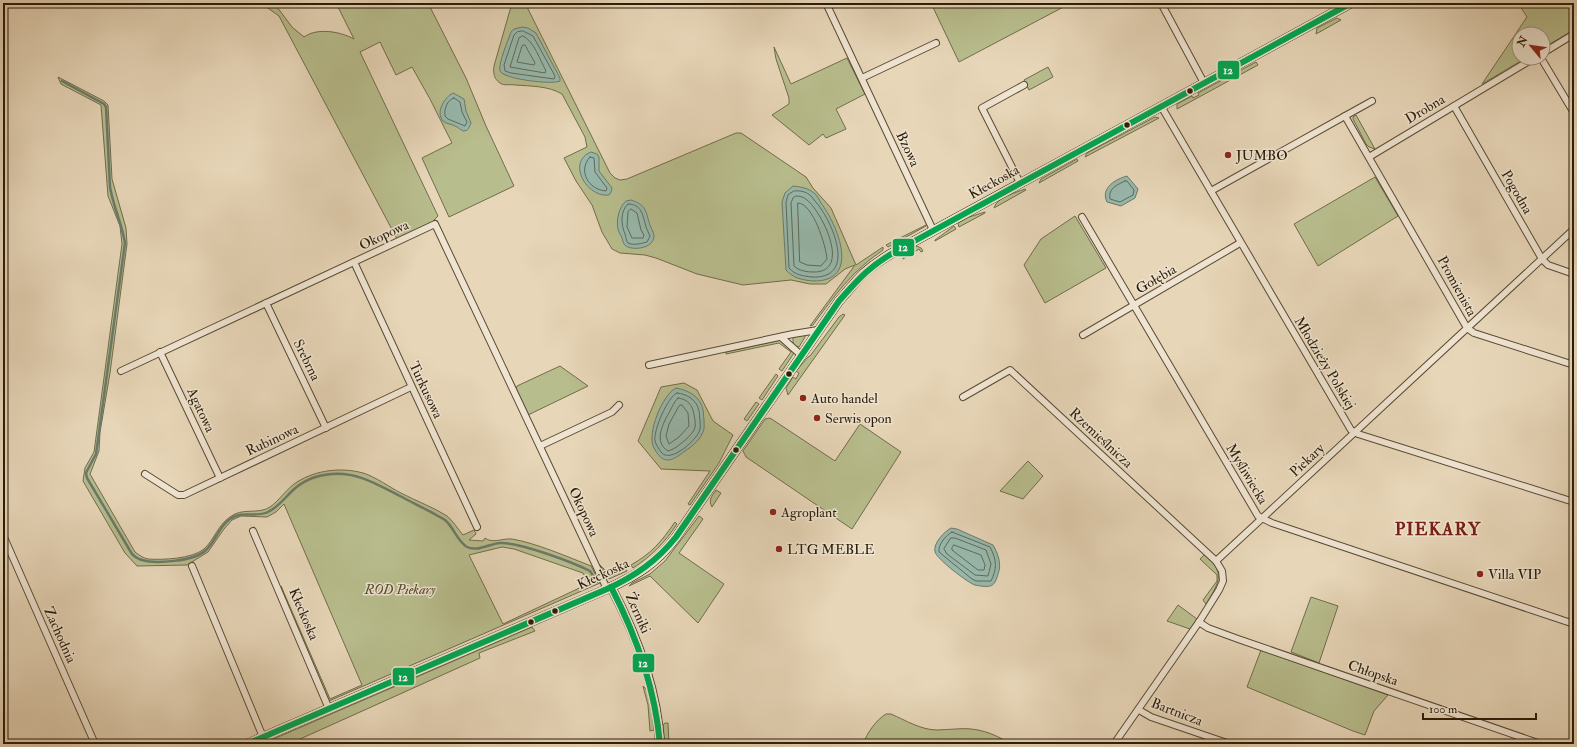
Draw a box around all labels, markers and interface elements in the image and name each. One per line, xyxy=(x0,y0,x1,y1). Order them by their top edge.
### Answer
north arrow xyxy=(1511,26,1551,66)
text: N xyxy=(1514,33,1531,50)
line badge: 12 xyxy=(1217,60,1240,80)
text: 12 xyxy=(1223,64,1233,77)
unlabelled marker xyxy=(1185,86,1195,96)
street label: Drobna xyxy=(1402,90,1448,127)
unlabelled marker xyxy=(1122,120,1132,130)
street label: Bzowa xyxy=(892,129,924,170)
place label: JUMBO xyxy=(1235,147,1288,164)
marker: JUMBO xyxy=(1223,150,1233,160)
street label: Kłeckoska xyxy=(966,161,1022,203)
street label: Pogodna xyxy=(1498,167,1536,217)
street label: Okopowa xyxy=(357,216,412,255)
line badge: 12 xyxy=(892,238,915,257)
text: 12 xyxy=(898,241,908,254)
street label: Promienista xyxy=(1433,253,1481,319)
street label: Gołębia xyxy=(1133,260,1180,297)
street label: Młodzieży Polskiej xyxy=(1290,314,1359,413)
street label: Srebrna xyxy=(290,337,324,384)
street label: Turkusowa xyxy=(405,359,447,421)
unlabelled marker xyxy=(784,369,794,379)
street label: Agatowa xyxy=(183,384,219,435)
place label: Auto handel xyxy=(810,390,878,407)
marker: Auto handel xyxy=(798,393,808,403)
street label: Rzemieślnicza xyxy=(1066,404,1136,472)
place label: Serwis opon xyxy=(825,410,892,428)
marker: Serwis opon xyxy=(812,413,822,423)
street label: Rubinowa xyxy=(243,420,301,459)
street label: Piekary xyxy=(1286,439,1329,481)
street label: Myśliwiecka xyxy=(1221,441,1272,508)
unlabelled marker xyxy=(731,445,741,455)
street label: Okopowa xyxy=(564,485,603,540)
place label: Agroplant xyxy=(780,504,837,522)
marker: Agroplant xyxy=(768,507,778,517)
district label: PIEKARY xyxy=(1395,518,1481,541)
place label: LTG MEBLE xyxy=(787,541,874,558)
marker: LTG MEBLE xyxy=(774,544,784,554)
street label: Kłeckoska xyxy=(574,555,632,593)
place label: Villa VIP xyxy=(1488,566,1541,583)
marker: Villa VIP xyxy=(1475,569,1485,579)
park label: ROD Piekary xyxy=(363,581,436,598)
street label: Kłeckoska xyxy=(285,585,323,643)
street label: Żerniki xyxy=(621,590,655,636)
street label: Zachodnia xyxy=(40,604,80,666)
unlabelled marker xyxy=(550,606,560,616)
unlabelled marker xyxy=(526,617,536,627)
line badge: 12 xyxy=(632,653,655,673)
street label: Chłopska xyxy=(1345,656,1401,691)
text: 12 xyxy=(638,657,648,670)
line badge: 12 xyxy=(392,667,415,686)
text: 12 xyxy=(398,671,408,684)
street label: Bartnicza xyxy=(1149,694,1205,730)
scale bar xyxy=(1423,695,1536,721)
text: 100 m xyxy=(1429,702,1458,717)

